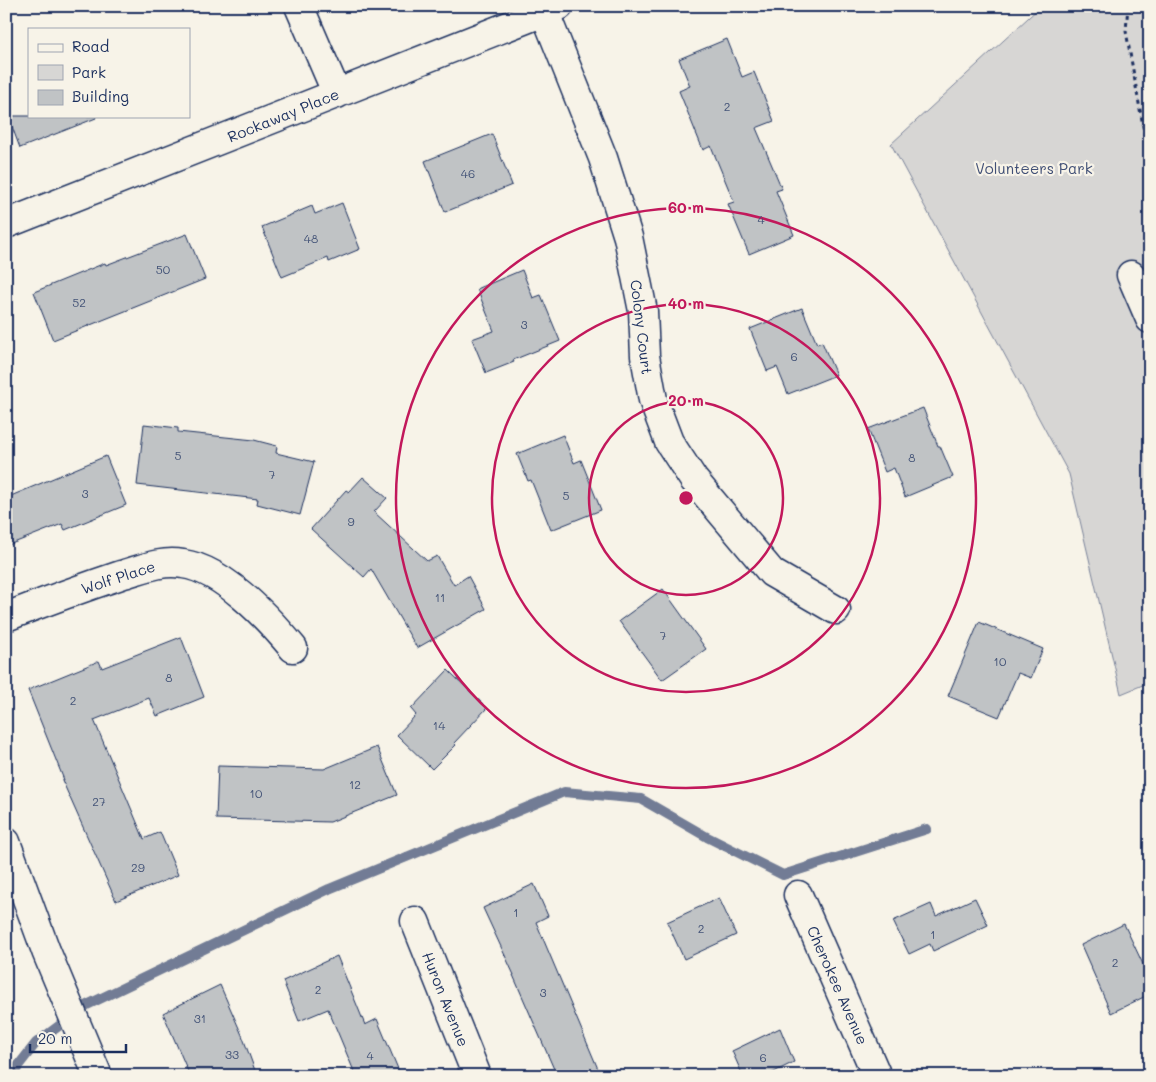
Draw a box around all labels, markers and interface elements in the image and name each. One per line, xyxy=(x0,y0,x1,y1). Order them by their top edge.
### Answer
legend xyxy=(28,28,190,118)
text: Road xyxy=(72,36,109,56)
text: Park xyxy=(72,62,106,82)
street label: Rockaway Place xyxy=(224,84,342,146)
text: Building xyxy=(72,86,129,106)
house number: 2 xyxy=(724,98,730,114)
park label: Volunteers Park xyxy=(975,158,1093,178)
house number: 46 xyxy=(461,165,475,181)
text: 60 m xyxy=(668,197,704,217)
house number: 4 xyxy=(757,211,765,227)
house number: 48 xyxy=(304,230,318,246)
house number: 50 xyxy=(156,261,171,277)
street label: Colony Court xyxy=(626,279,658,375)
text: 40 m xyxy=(668,293,704,313)
house number: 52 xyxy=(72,294,86,310)
house number: 3 xyxy=(520,316,528,332)
house number: 6 xyxy=(790,348,798,364)
text: 20 m xyxy=(668,390,704,410)
house number: 5 xyxy=(175,447,182,463)
house number: 8 xyxy=(908,449,916,465)
house number: 7 xyxy=(269,466,276,482)
house number: 3 xyxy=(81,485,89,501)
house number: 5 xyxy=(563,487,570,503)
centre of rings xyxy=(677,489,695,507)
house number: 9 xyxy=(347,513,355,529)
street label: Wolf Place xyxy=(78,556,158,598)
house number: 11 xyxy=(435,589,445,605)
house number: 7 xyxy=(660,627,667,643)
house number: 10 xyxy=(994,653,1007,669)
house number: 8 xyxy=(165,669,173,685)
house number: 2 xyxy=(70,692,76,708)
house number: 14 xyxy=(433,717,445,733)
house number: 12 xyxy=(349,776,361,792)
house number: 10 xyxy=(250,785,263,801)
house number: 27 xyxy=(92,793,106,809)
house number: 29 xyxy=(131,859,145,875)
house number: 1 xyxy=(513,904,519,920)
house number: 2 xyxy=(698,920,704,936)
street label: Cherokee Avenue xyxy=(803,922,873,1048)
house number: 1 xyxy=(930,926,936,942)
street label: Huron Avenue xyxy=(418,949,474,1049)
house number: 2 xyxy=(1112,954,1118,970)
house number: 2 xyxy=(315,981,321,997)
house number: 3 xyxy=(539,984,547,1000)
house number: 31 xyxy=(194,1010,206,1026)
scale bar xyxy=(30,1022,126,1054)
text: 20 m xyxy=(38,1028,72,1048)
house number: 33 xyxy=(225,1046,239,1062)
house number: 4 xyxy=(366,1047,374,1063)
house number: 6 xyxy=(759,1049,767,1065)

